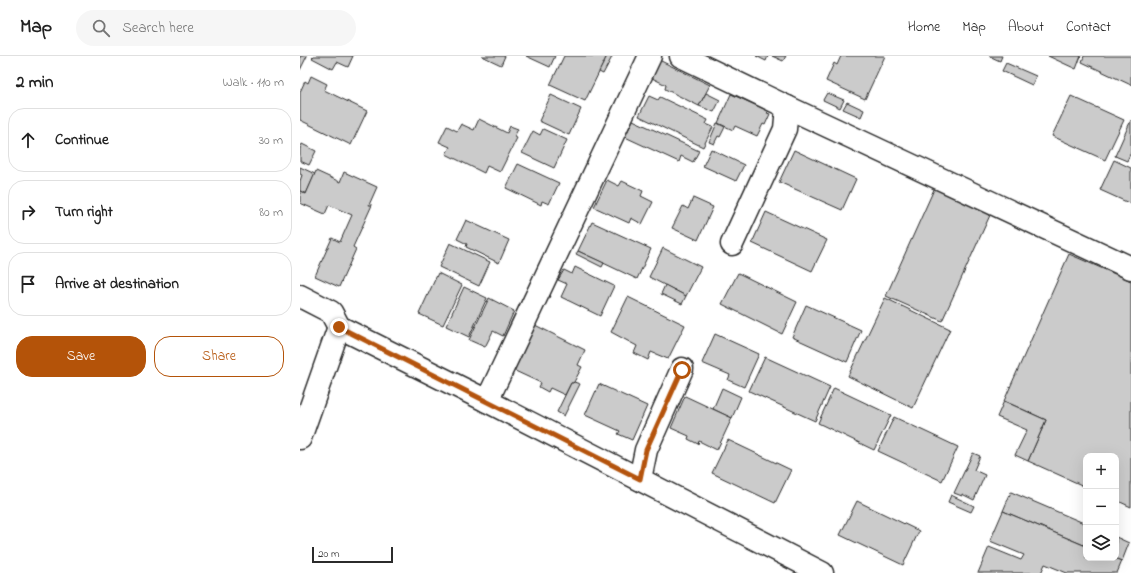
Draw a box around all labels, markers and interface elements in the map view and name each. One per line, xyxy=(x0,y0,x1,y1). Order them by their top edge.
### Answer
search box xyxy=(76,10,356,46)
text: Map xyxy=(20,14,52,41)
icon: search xyxy=(90,17,112,39)
text: Search here xyxy=(122,17,194,39)
text: Home xyxy=(908,17,940,38)
text: Map xyxy=(962,17,986,38)
text: About xyxy=(1008,17,1044,38)
text: Contact xyxy=(1066,17,1111,38)
text: 2 min xyxy=(16,70,53,95)
text: Walk · 110 m xyxy=(223,73,284,92)
icon: ahead xyxy=(17,129,39,151)
text: Continue xyxy=(55,129,109,151)
text: 30 m xyxy=(259,131,283,150)
icon: right xyxy=(17,201,39,223)
text: Turn right xyxy=(55,201,113,223)
text: 80 m xyxy=(259,203,283,222)
icon: arrive xyxy=(17,273,39,295)
text: Arrive at destination xyxy=(55,273,179,295)
route end xyxy=(330,318,348,336)
button: Save xyxy=(16,336,146,377)
button: Share xyxy=(154,336,284,377)
route start xyxy=(673,361,691,379)
map controls xyxy=(1083,453,1119,561)
button: + xyxy=(1083,453,1119,489)
button: − xyxy=(1083,489,1119,525)
button: layers xyxy=(1083,525,1119,561)
scale bar xyxy=(312,545,393,564)
text: 20 m xyxy=(318,546,340,562)

